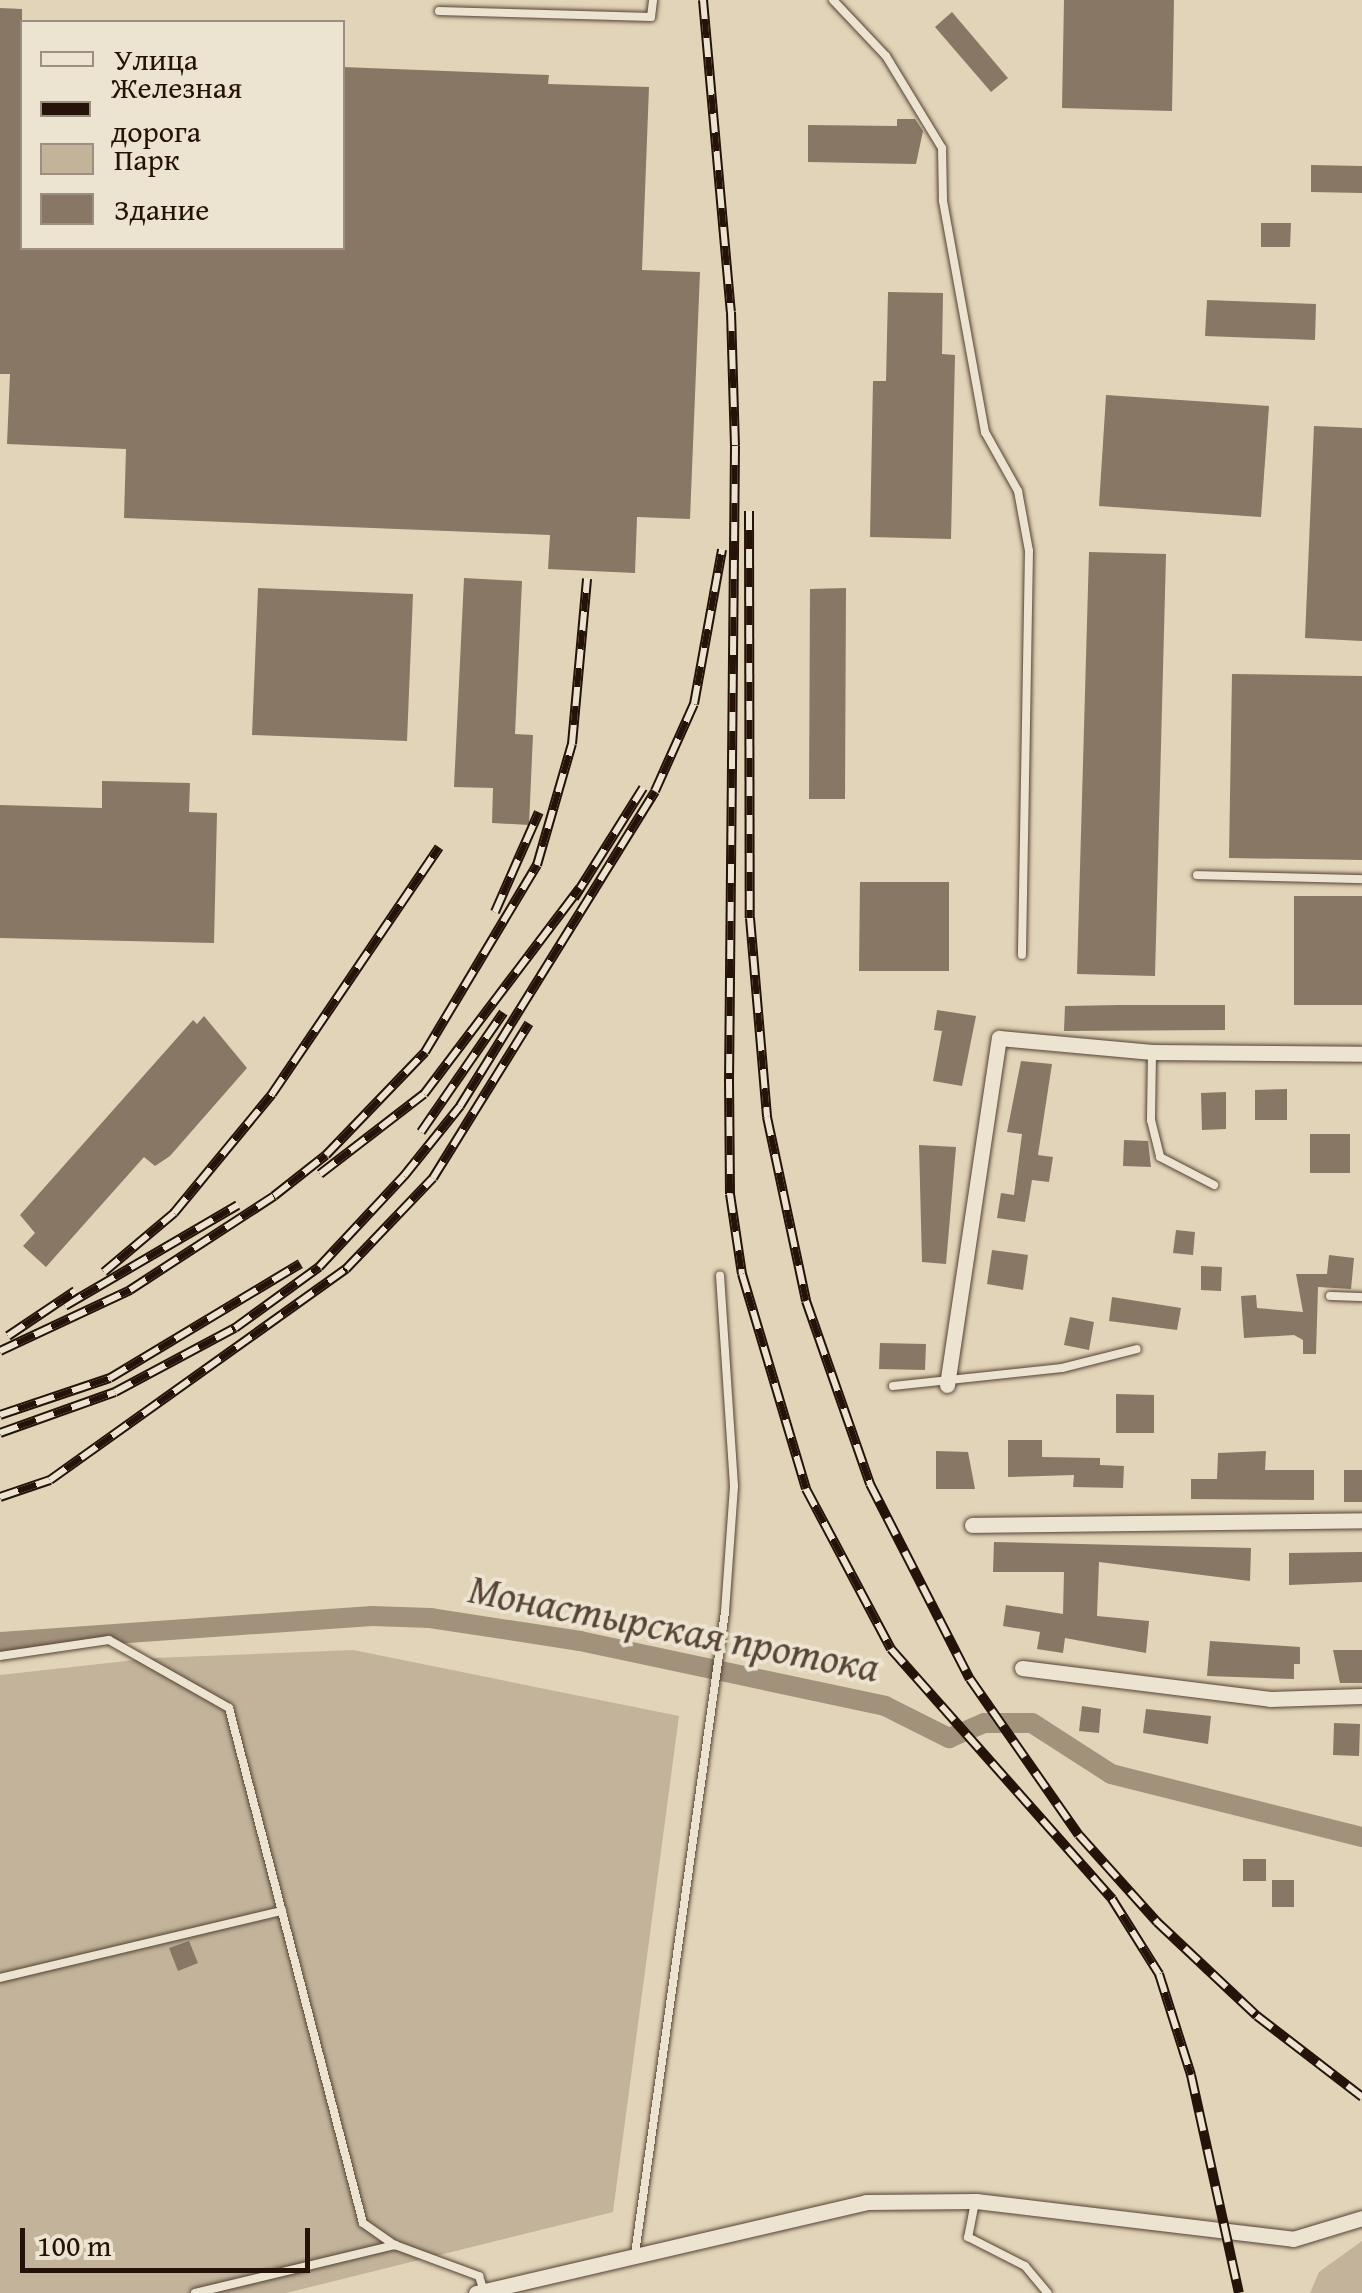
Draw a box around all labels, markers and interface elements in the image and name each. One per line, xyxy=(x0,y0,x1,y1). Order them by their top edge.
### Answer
legend xyxy=(20,20,345,250)
text: Улица xyxy=(114,37,198,81)
text: Железная дорога xyxy=(111,65,242,153)
text: Парк xyxy=(114,137,180,181)
text: Здание xyxy=(114,187,209,231)
water label: Монастырская протока xyxy=(464,1562,884,1692)
scale bar xyxy=(25,2208,315,2270)
text: 100 m xyxy=(37,2223,111,2267)

